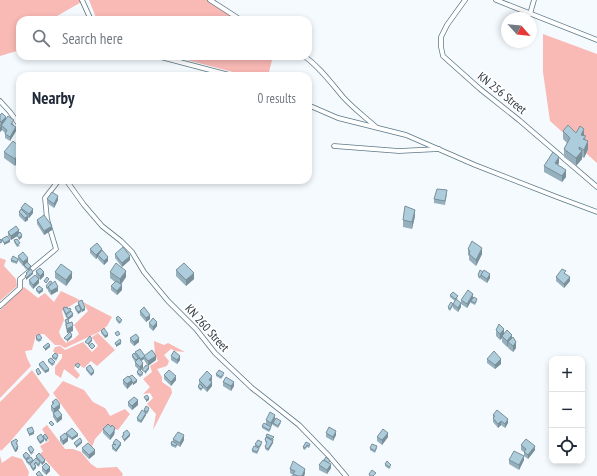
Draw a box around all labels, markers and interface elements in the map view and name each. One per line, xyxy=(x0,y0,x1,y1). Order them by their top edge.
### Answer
north arrow xyxy=(501,12,537,48)
search box xyxy=(16,16,312,60)
icon: search xyxy=(30,27,52,49)
text: Search here xyxy=(62,29,123,48)
street label: KN 256 Street xyxy=(475,68,530,117)
text: Nearby xyxy=(32,87,75,109)
text: 0 results xyxy=(257,90,296,107)
street label: KN 260 Street xyxy=(182,301,233,355)
map controls xyxy=(549,356,585,464)
button: + xyxy=(549,356,585,392)
button: − xyxy=(549,392,585,428)
button: locate xyxy=(549,428,585,464)

